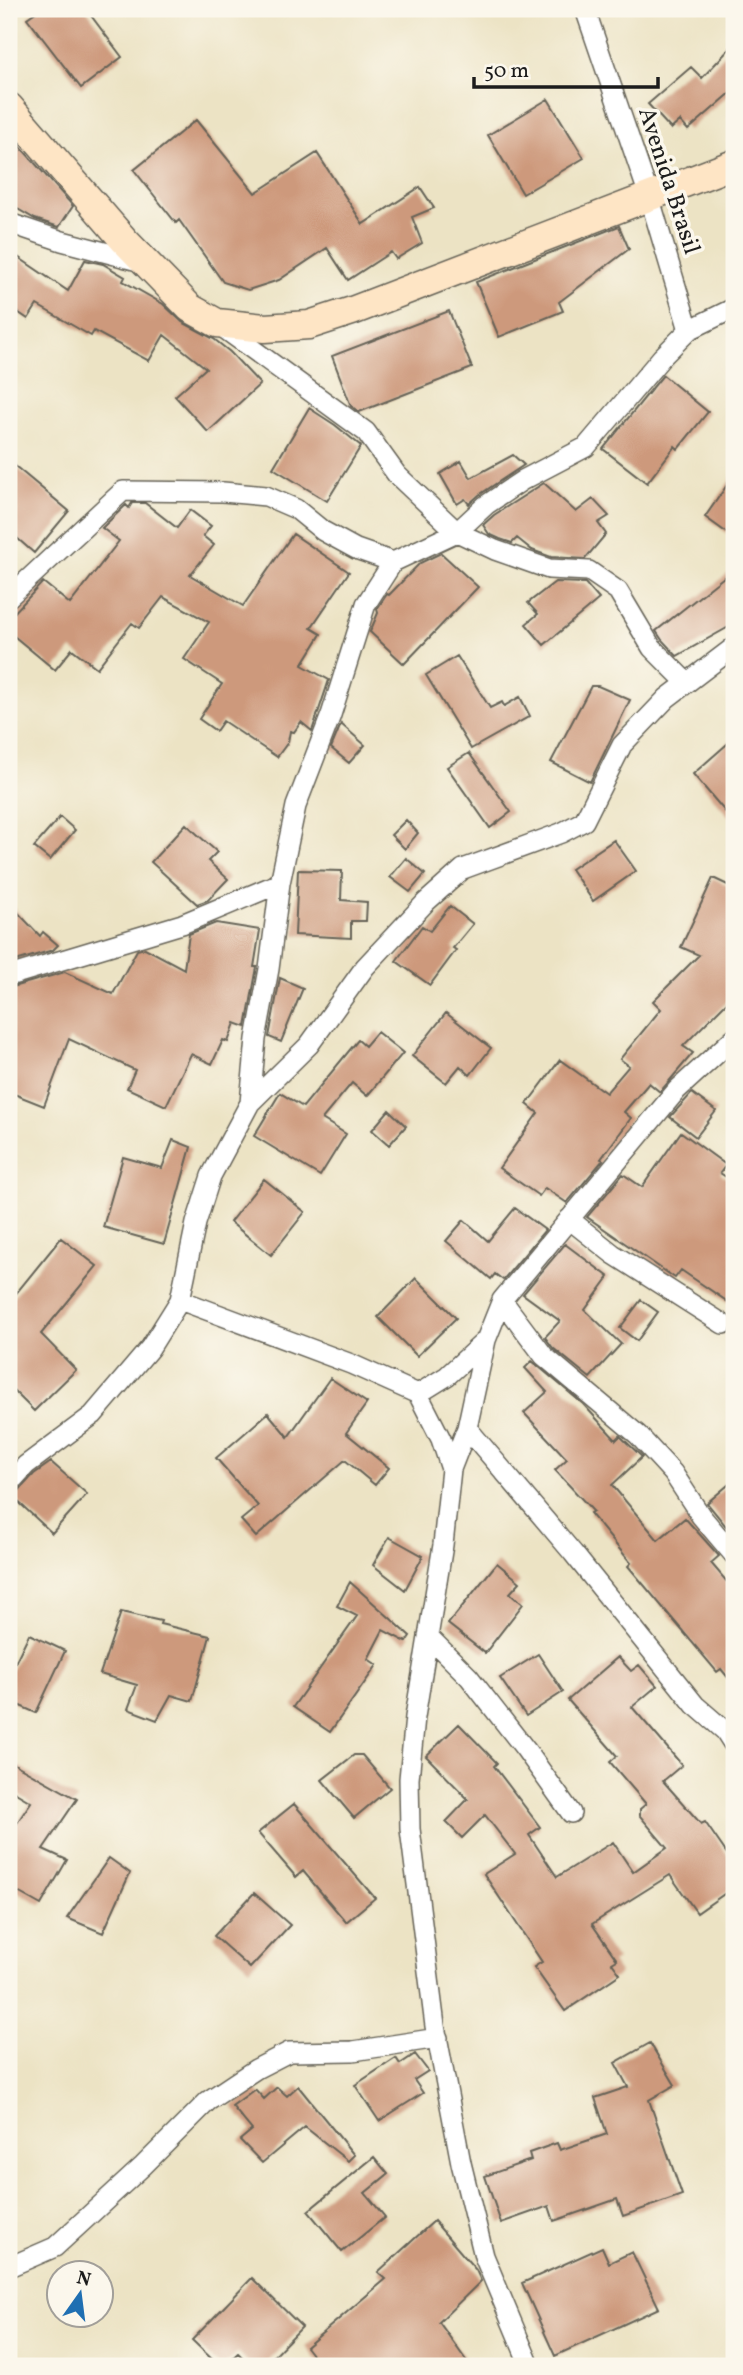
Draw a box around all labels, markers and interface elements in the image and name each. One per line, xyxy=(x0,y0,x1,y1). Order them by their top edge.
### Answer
scale bar xyxy=(474,46,657,90)
text: 50 m xyxy=(484,57,529,86)
street label: Avenida Brasil xyxy=(628,103,708,259)
north arrow xyxy=(46,2260,116,2330)
text: N xyxy=(74,2265,94,2294)

